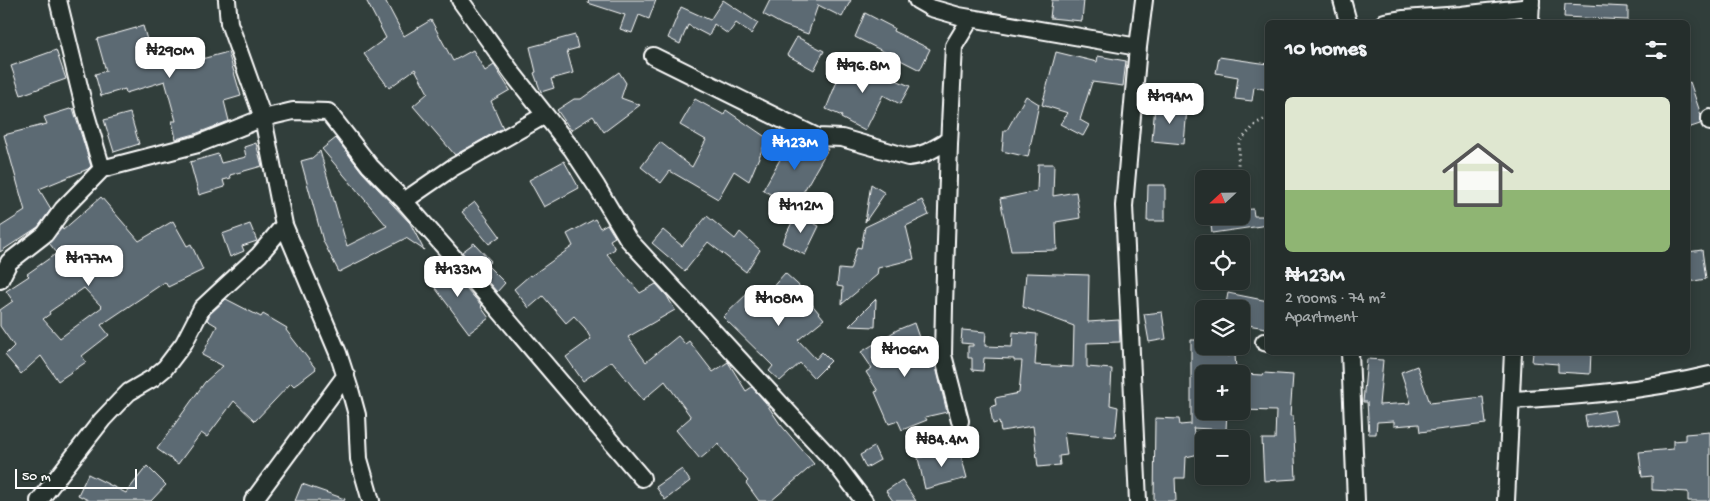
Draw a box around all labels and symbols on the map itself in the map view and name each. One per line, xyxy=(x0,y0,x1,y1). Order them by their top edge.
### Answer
pin: ₦290M xyxy=(135,36,205,79)
pin: ₦96.8M xyxy=(822,52,904,94)
pin: ₦194M xyxy=(1135,82,1205,125)
pin: ₦123M xyxy=(760,128,830,171)
north arrow xyxy=(1195,170,1250,225)
pin: ₦112M xyxy=(766,192,836,234)
pin: ₦177M xyxy=(54,244,124,287)
pin: ₦133M xyxy=(423,256,493,298)
pin: ₦108M xyxy=(744,284,814,327)
pin: ₦106M xyxy=(870,336,940,378)
pin: ₦84.4M xyxy=(901,426,983,468)
scale bar xyxy=(15,466,138,489)

